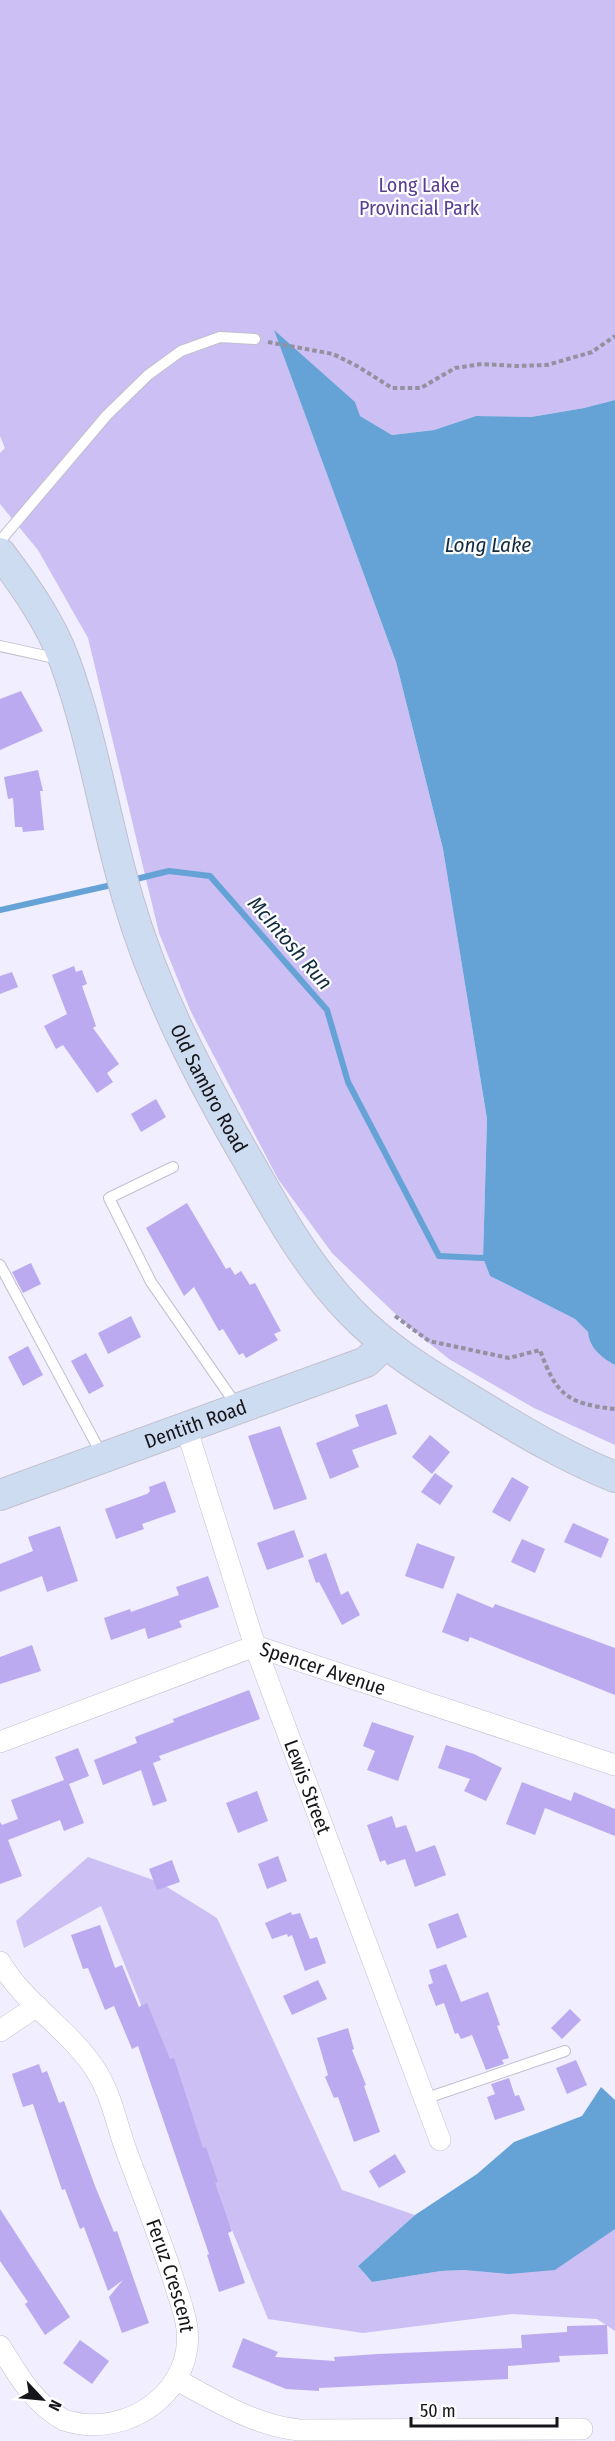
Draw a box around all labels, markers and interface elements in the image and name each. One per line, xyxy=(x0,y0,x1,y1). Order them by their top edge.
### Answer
park label: Long Lake Provincial Park xyxy=(359,173,480,220)
water label: Long Lake xyxy=(445,532,531,558)
water label: McIntosh Run xyxy=(242,891,338,995)
street label: Old Sambro Road xyxy=(165,1020,253,1157)
street label: Dentith Road xyxy=(141,1394,250,1454)
street label: Spencer Avenue xyxy=(257,1637,389,1700)
street label: Lewis Street xyxy=(279,1736,336,1838)
street label: Feruz Crescent xyxy=(141,2216,199,2334)
north arrow xyxy=(12,2369,72,2429)
scale bar xyxy=(411,2390,556,2428)
text: N xyxy=(44,2397,66,2414)
text: 50 m xyxy=(420,2400,456,2422)

